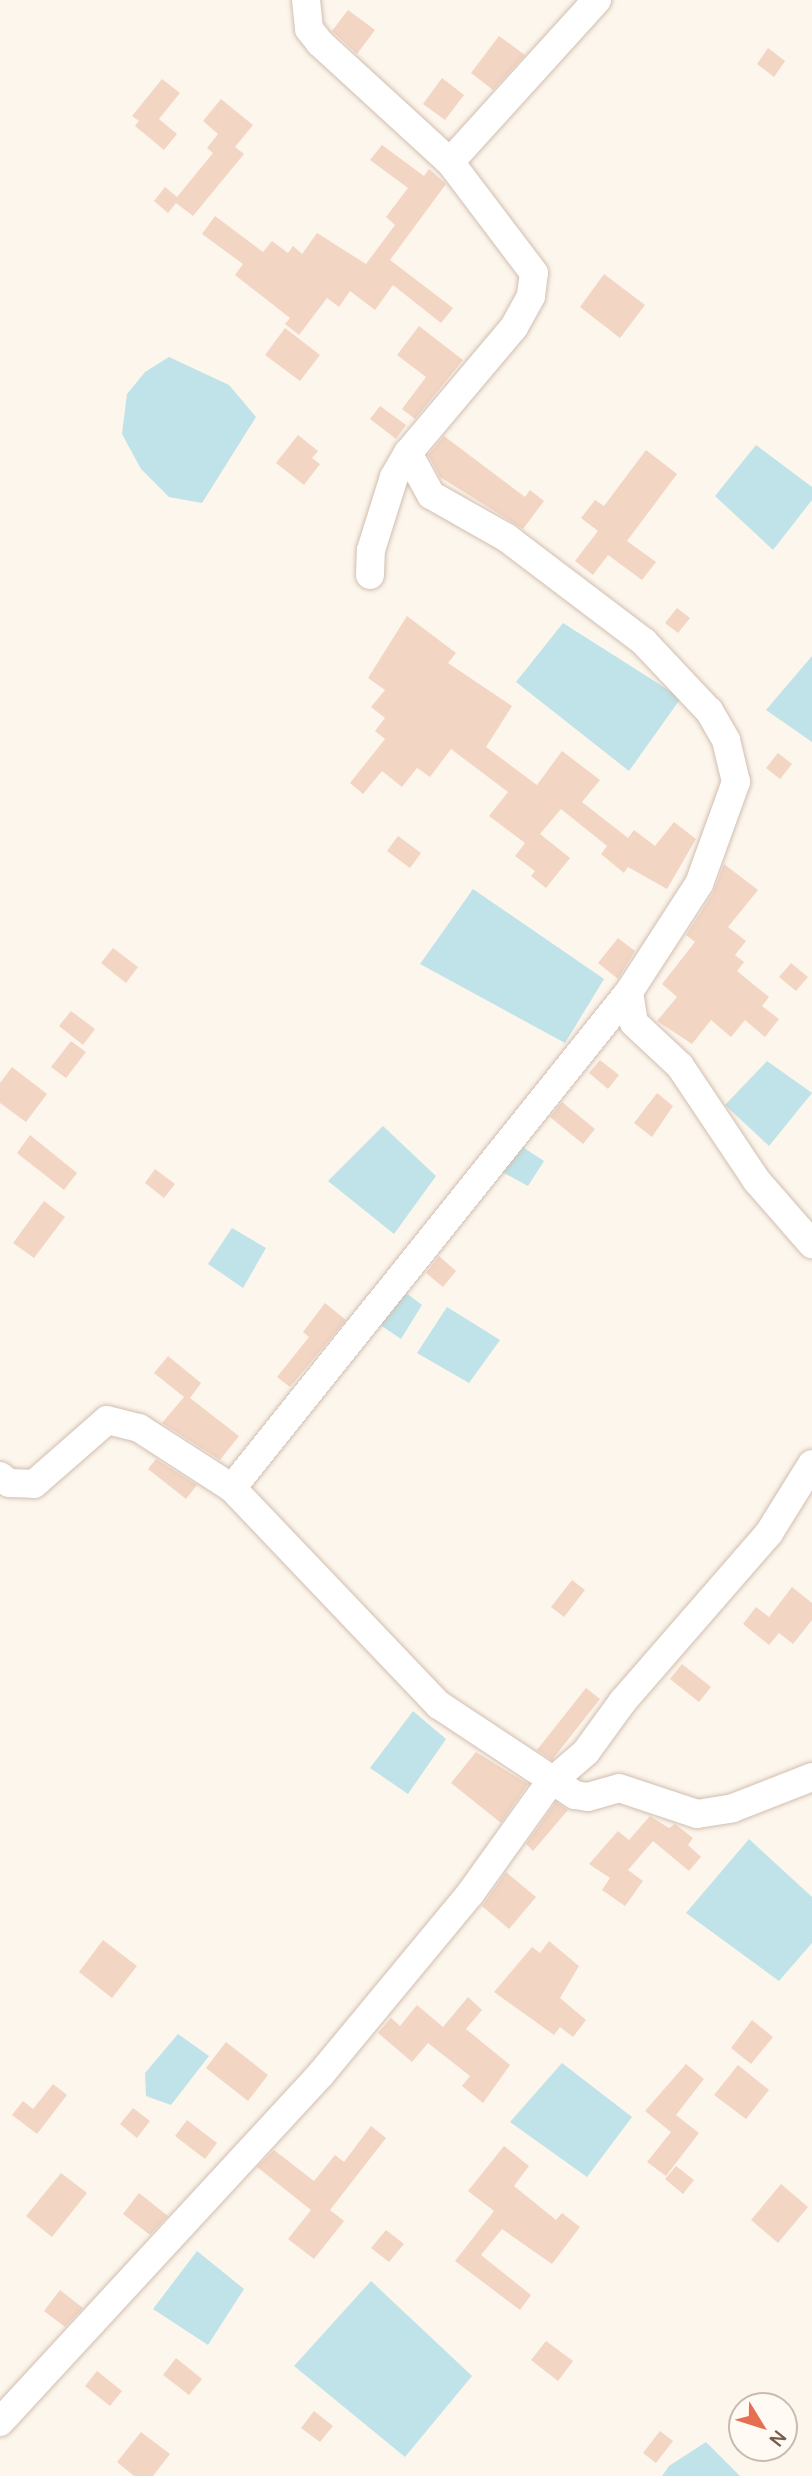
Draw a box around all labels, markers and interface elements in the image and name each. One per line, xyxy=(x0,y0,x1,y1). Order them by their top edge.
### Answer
north arrow xyxy=(728,2392,798,2462)
text: N xyxy=(764,2425,792,2452)

